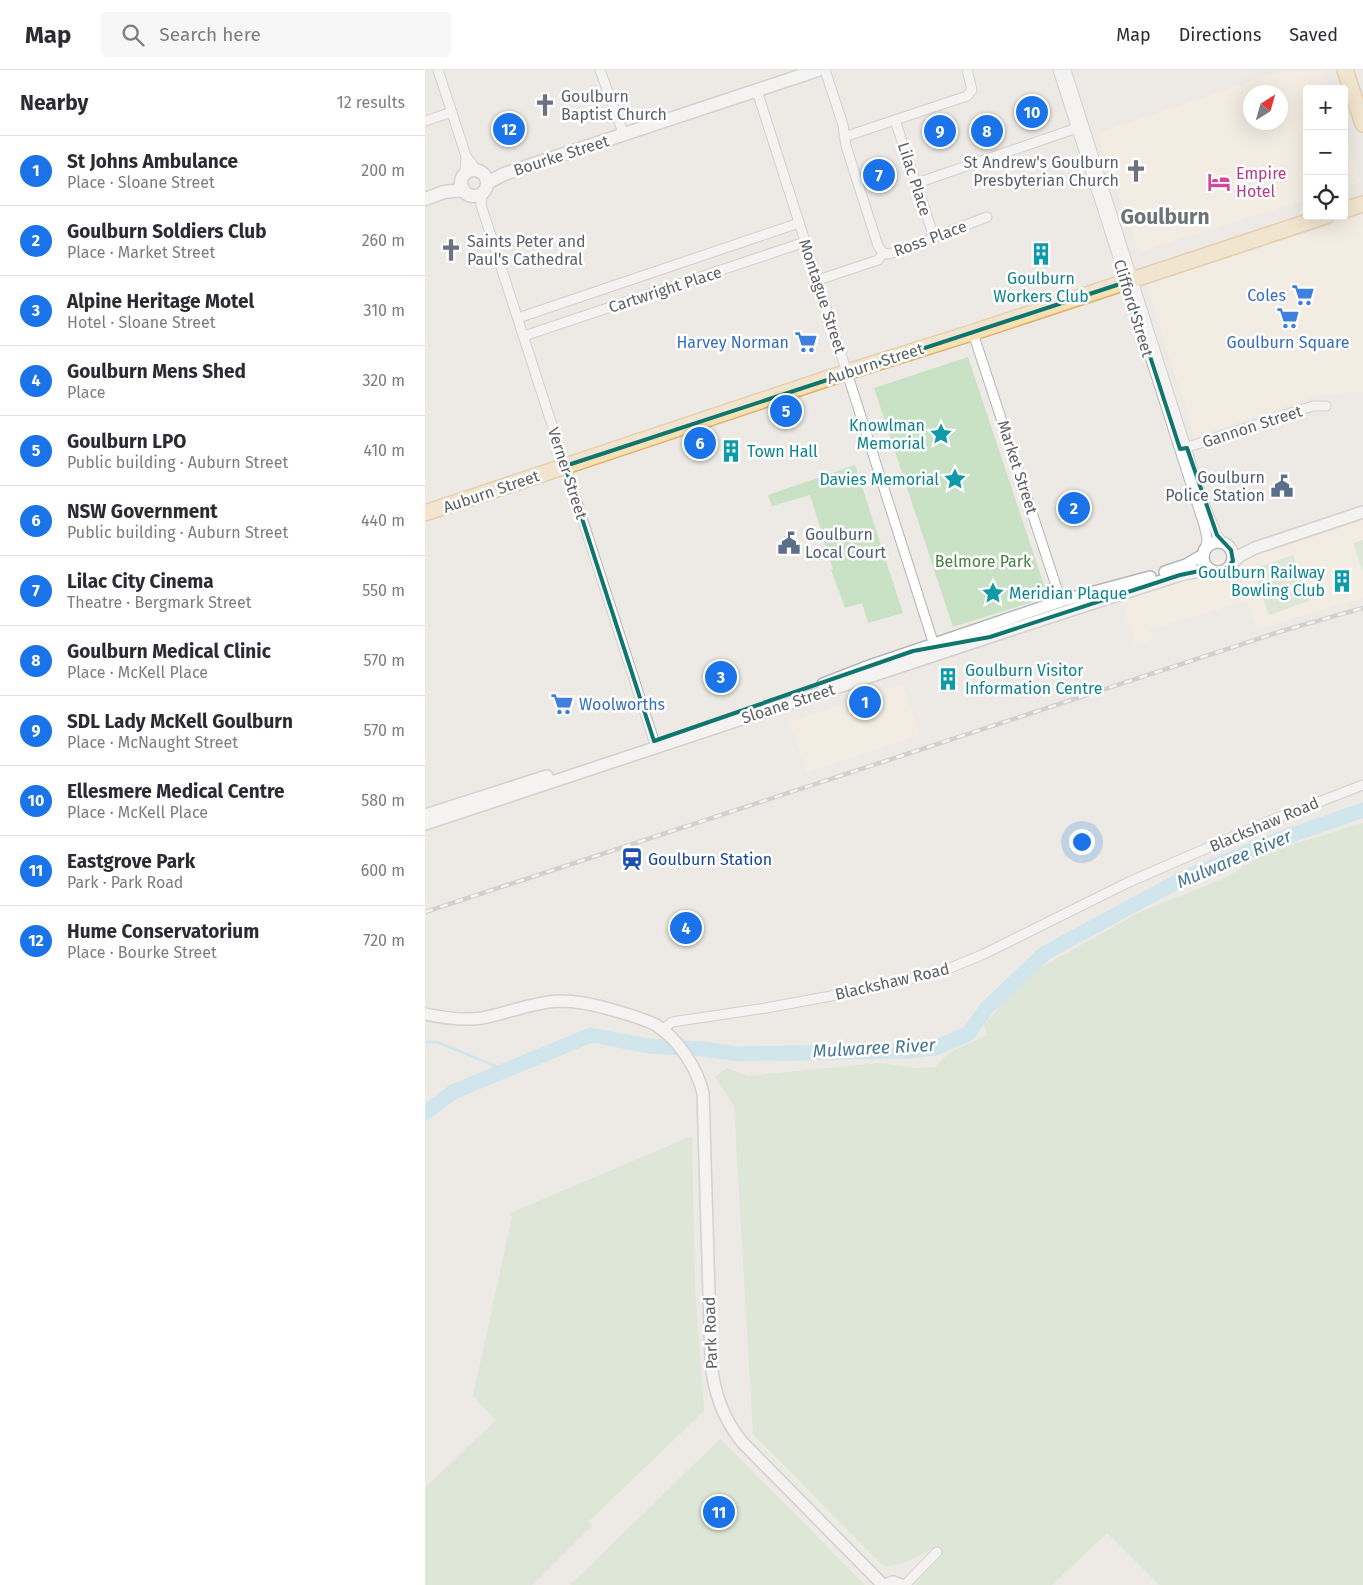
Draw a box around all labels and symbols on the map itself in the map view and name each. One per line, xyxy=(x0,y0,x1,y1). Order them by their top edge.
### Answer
north arrow xyxy=(1243,85,1288,130)
place label: Goulburn Baptist Church xyxy=(561,87,667,124)
church icon: Goulburn Baptist Church xyxy=(532,92,558,118)
pin: 10 xyxy=(1016,93,1048,131)
pin: 12 xyxy=(493,110,525,148)
pin: 9 xyxy=(924,112,956,150)
pin: 8 xyxy=(971,112,1003,150)
street label: Bourke Street xyxy=(511,131,611,180)
street label: Lilac Place xyxy=(894,140,935,218)
place label: St Andrew's Goulburn Presbyterian Church xyxy=(963,153,1119,190)
pin: 7 xyxy=(863,156,895,194)
church icon: St Andrew's Goulburn Presbyterian Church xyxy=(1123,158,1149,184)
place label: Empire Hotel xyxy=(1236,164,1287,201)
hotel icon: Empire Hotel xyxy=(1206,169,1232,195)
district label: Goulburn xyxy=(1120,204,1210,230)
street label: Ross Place xyxy=(891,216,969,260)
place label: Saints Peter and Paul's Cathedral xyxy=(467,232,586,269)
church icon: Saints Peter and Paul's Cathedral xyxy=(438,237,464,263)
street label: Montague Street xyxy=(795,237,850,356)
building icon: Goulburn Workers Club xyxy=(1028,241,1054,267)
street label: Clifford Street xyxy=(1110,257,1157,359)
street label: Cartwright Place xyxy=(606,262,724,317)
place label: Goulburn Workers Club xyxy=(993,269,1089,306)
supermarket icon: Coles xyxy=(1290,282,1316,308)
place label: Coles xyxy=(1247,286,1286,305)
supermarket icon: Goulburn Square xyxy=(1275,305,1301,331)
supermarket icon: Harvey Norman xyxy=(793,329,819,355)
place label: Harvey Norman xyxy=(676,333,789,352)
place label: Goulburn Square xyxy=(1227,333,1349,352)
street label: Auburn Street xyxy=(824,339,926,388)
pin: 5 xyxy=(770,392,802,430)
street label: Gannon Street xyxy=(1200,401,1305,452)
place label: Knowlman Memorial xyxy=(849,416,925,453)
street label: Market Street xyxy=(993,418,1042,517)
place icon: Knowlman Memorial xyxy=(928,421,954,447)
pin: 6 xyxy=(684,424,716,462)
street label: Verner Street xyxy=(544,425,591,522)
building icon: Town Hall xyxy=(718,438,744,464)
place label: Town Hall xyxy=(747,442,818,461)
street label: Auburn Street xyxy=(441,466,542,517)
place icon: Davies Memorial xyxy=(942,466,968,492)
place label: Goulburn Police Station xyxy=(1165,468,1265,505)
place label: Davies Memorial xyxy=(819,470,939,489)
public building icon: Goulburn Police Station xyxy=(1269,473,1295,499)
pin: 2 xyxy=(1058,489,1090,527)
place label: Goulburn Local Court xyxy=(805,525,886,562)
public building icon: Goulburn Local Court xyxy=(776,530,802,556)
park label: Belmore Park xyxy=(935,552,1032,571)
place label: Goulburn Railway Bowling Club xyxy=(1198,563,1325,600)
building icon: Goulburn Railway Bowling Club xyxy=(1329,568,1355,594)
place icon: Meridian Plaque xyxy=(980,580,1006,606)
place label: Meridian Plaque xyxy=(1009,584,1127,603)
pin: 3 xyxy=(705,658,737,696)
place label: Goulburn Visitor Information Centre xyxy=(965,661,1102,698)
building icon: Goulburn Visitor Information Centre xyxy=(935,666,961,692)
street label: Sloane Street xyxy=(739,679,837,727)
pin: 1 xyxy=(849,683,881,721)
supermarket icon: Woolworths xyxy=(549,691,575,717)
place label: Woolworths xyxy=(579,695,665,714)
street label: Blackshaw Road xyxy=(1207,793,1322,856)
water label: Mulwaree River xyxy=(1173,824,1296,893)
your location xyxy=(1069,829,1095,855)
station icon: Goulburn Station xyxy=(619,846,645,872)
place label: Goulburn Station xyxy=(648,850,772,869)
pin: 4 xyxy=(670,909,702,947)
street label: Blackshaw Road xyxy=(833,959,951,1004)
water label: Mulwaree River xyxy=(812,1034,937,1062)
street label: Park Road xyxy=(700,1296,721,1370)
pin: 11 xyxy=(703,1493,735,1531)

